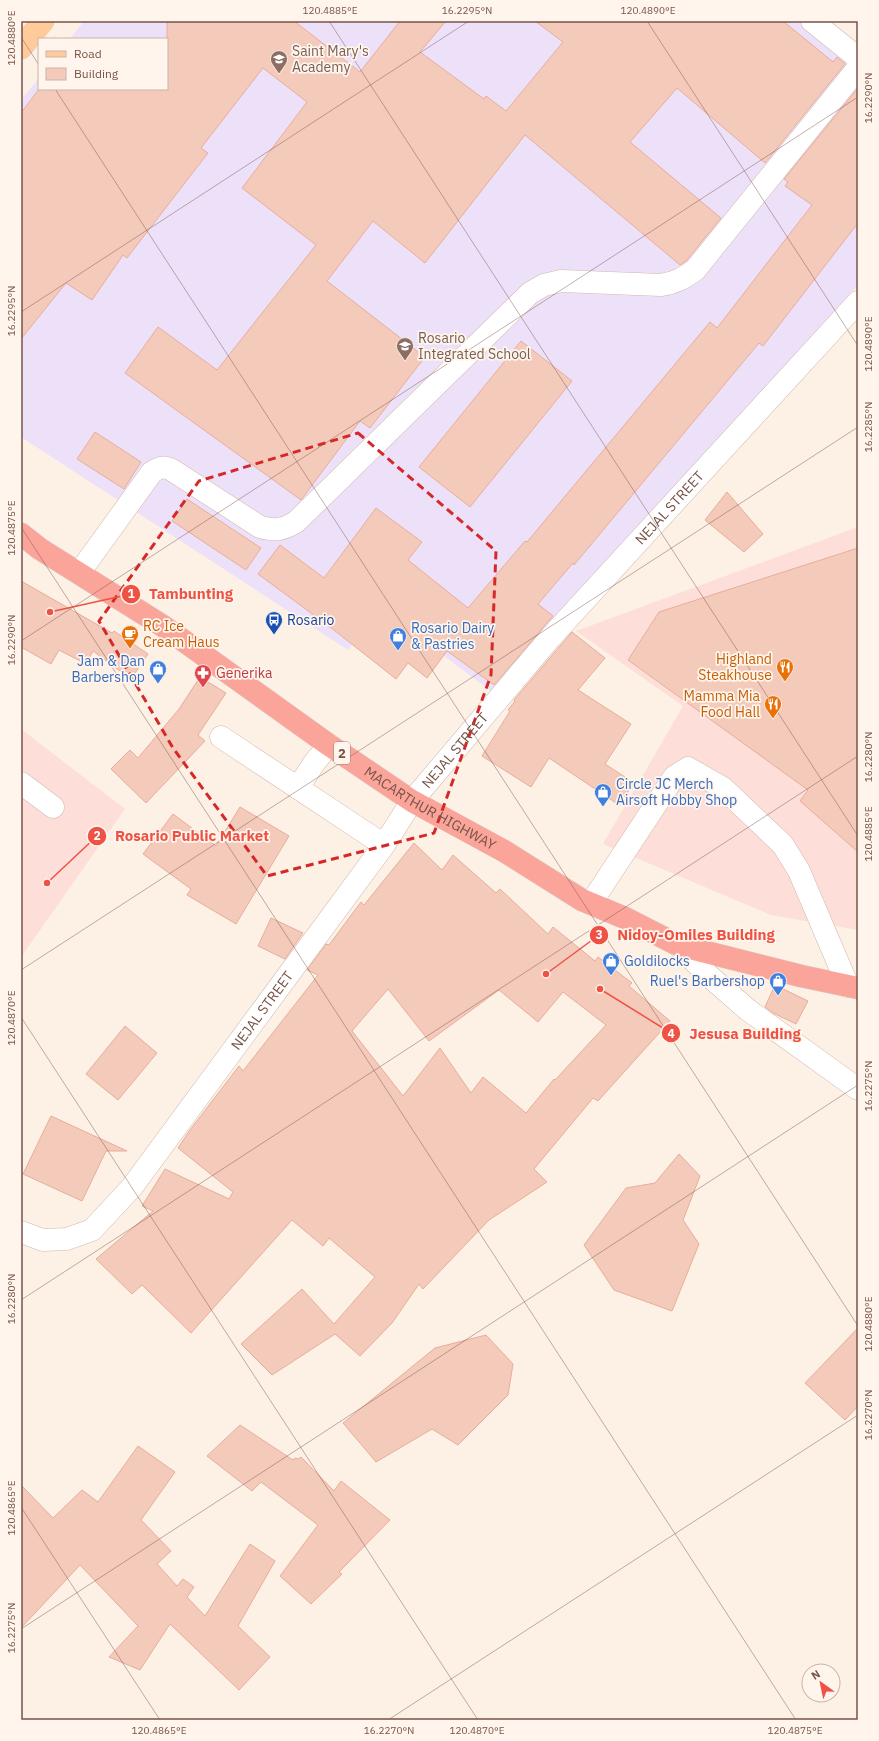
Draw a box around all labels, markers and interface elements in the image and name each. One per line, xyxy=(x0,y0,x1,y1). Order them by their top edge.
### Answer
text: 120.4885°E xyxy=(302,4,358,17)
text: 16.2295°N xyxy=(442,4,492,17)
text: 120.4890°E xyxy=(620,4,676,17)
text: 120.4880°E xyxy=(5,10,18,66)
legend xyxy=(38,38,168,90)
place label: Saint Mary's Academy xyxy=(292,42,369,76)
text: Road xyxy=(74,46,102,61)
school or university icon: Saint Mary's Academy xyxy=(269,49,289,74)
text: Building xyxy=(74,66,119,81)
text: 16.2290°N xyxy=(862,73,875,123)
text: 16.2295°N xyxy=(5,286,18,336)
text: 120.4890°E xyxy=(862,316,875,372)
place label: Rosario Integrated School xyxy=(418,329,531,363)
school or university icon: Rosario Integrated School xyxy=(395,336,415,361)
text: 16.2285°N xyxy=(862,402,875,452)
street label: NEJAL STREET xyxy=(631,467,708,548)
text: 120.4875°E xyxy=(5,500,18,556)
callout: Tambunting xyxy=(121,580,241,607)
text: Tambunting xyxy=(149,584,234,603)
text: 1 xyxy=(127,586,135,601)
bus stop icon: Rosario xyxy=(264,610,284,635)
place label: Rosario xyxy=(287,611,335,629)
text: 16.2290°N xyxy=(5,615,18,665)
place label: RC Ice Cream Haus xyxy=(143,617,220,651)
place label: Rosario Dairy & Pastries xyxy=(411,619,494,653)
cafe icon: RC Ice Cream Haus xyxy=(120,624,140,649)
shop icon: Rosario Dairy & Pastries xyxy=(388,626,408,651)
place label: Highland Steakhouse xyxy=(698,650,772,684)
place label: Jam & Dan Barbershop xyxy=(72,652,145,686)
restaurant icon: Highland Steakhouse xyxy=(775,657,795,682)
shop icon: Jam & Dan Barbershop xyxy=(148,659,168,684)
pharmacy icon: Generika xyxy=(193,663,213,688)
place label: Generika xyxy=(216,664,273,682)
place label: Mamma Mia Food Hall xyxy=(684,687,761,721)
restaurant icon: Mamma Mia Food Hall xyxy=(763,694,783,719)
street label: NEJAL STREET xyxy=(418,709,492,792)
text: 16.2280°N xyxy=(862,732,875,782)
road number: 2 xyxy=(334,742,350,764)
street label: MACARTHUR HIGHWAY xyxy=(361,762,500,854)
place label: Circle JC Merch Airsoft Hobby Shop xyxy=(616,775,737,809)
shop icon: Circle JC Merch Airsoft Hobby Shop xyxy=(593,782,613,807)
text: 120.4885°E xyxy=(862,806,875,862)
callout: Rosario Public Market xyxy=(87,823,277,850)
text: Rosario Public Market xyxy=(115,826,269,845)
text: 2 xyxy=(93,828,101,843)
callout: Nidoy-Omiles Building xyxy=(589,921,783,948)
text: Nidoy-Omiles Building xyxy=(617,925,776,944)
text: 3 xyxy=(595,927,603,942)
shop icon: Goldilocks xyxy=(601,951,621,976)
place label: Goldilocks xyxy=(624,952,690,970)
street label: NEJAL STREET xyxy=(227,967,297,1053)
shop icon: Ruel's Barbershop xyxy=(768,971,788,996)
place label: Ruel's Barbershop xyxy=(650,972,765,990)
text: 120.4870°E xyxy=(5,990,18,1046)
callout: Jesusa Building xyxy=(661,1020,809,1047)
text: Jesusa Building xyxy=(689,1024,801,1043)
text: 4 xyxy=(667,1026,675,1041)
text: 16.2275°N xyxy=(862,1061,875,1111)
text: 16.2280°N xyxy=(5,1274,18,1324)
text: 120.4880°E xyxy=(862,1296,875,1352)
text: 16.2270°N xyxy=(862,1390,875,1440)
text: 120.4865°E xyxy=(5,1480,18,1536)
text: 16.2275°N xyxy=(5,1603,18,1653)
north arrow xyxy=(801,1663,841,1703)
text: N xyxy=(808,1667,823,1683)
text: 120.4865°E xyxy=(131,1724,187,1737)
text: 16.2270°N xyxy=(364,1724,414,1737)
text: 120.4870°E xyxy=(449,1724,505,1737)
text: 120.4875°E xyxy=(767,1724,823,1737)

